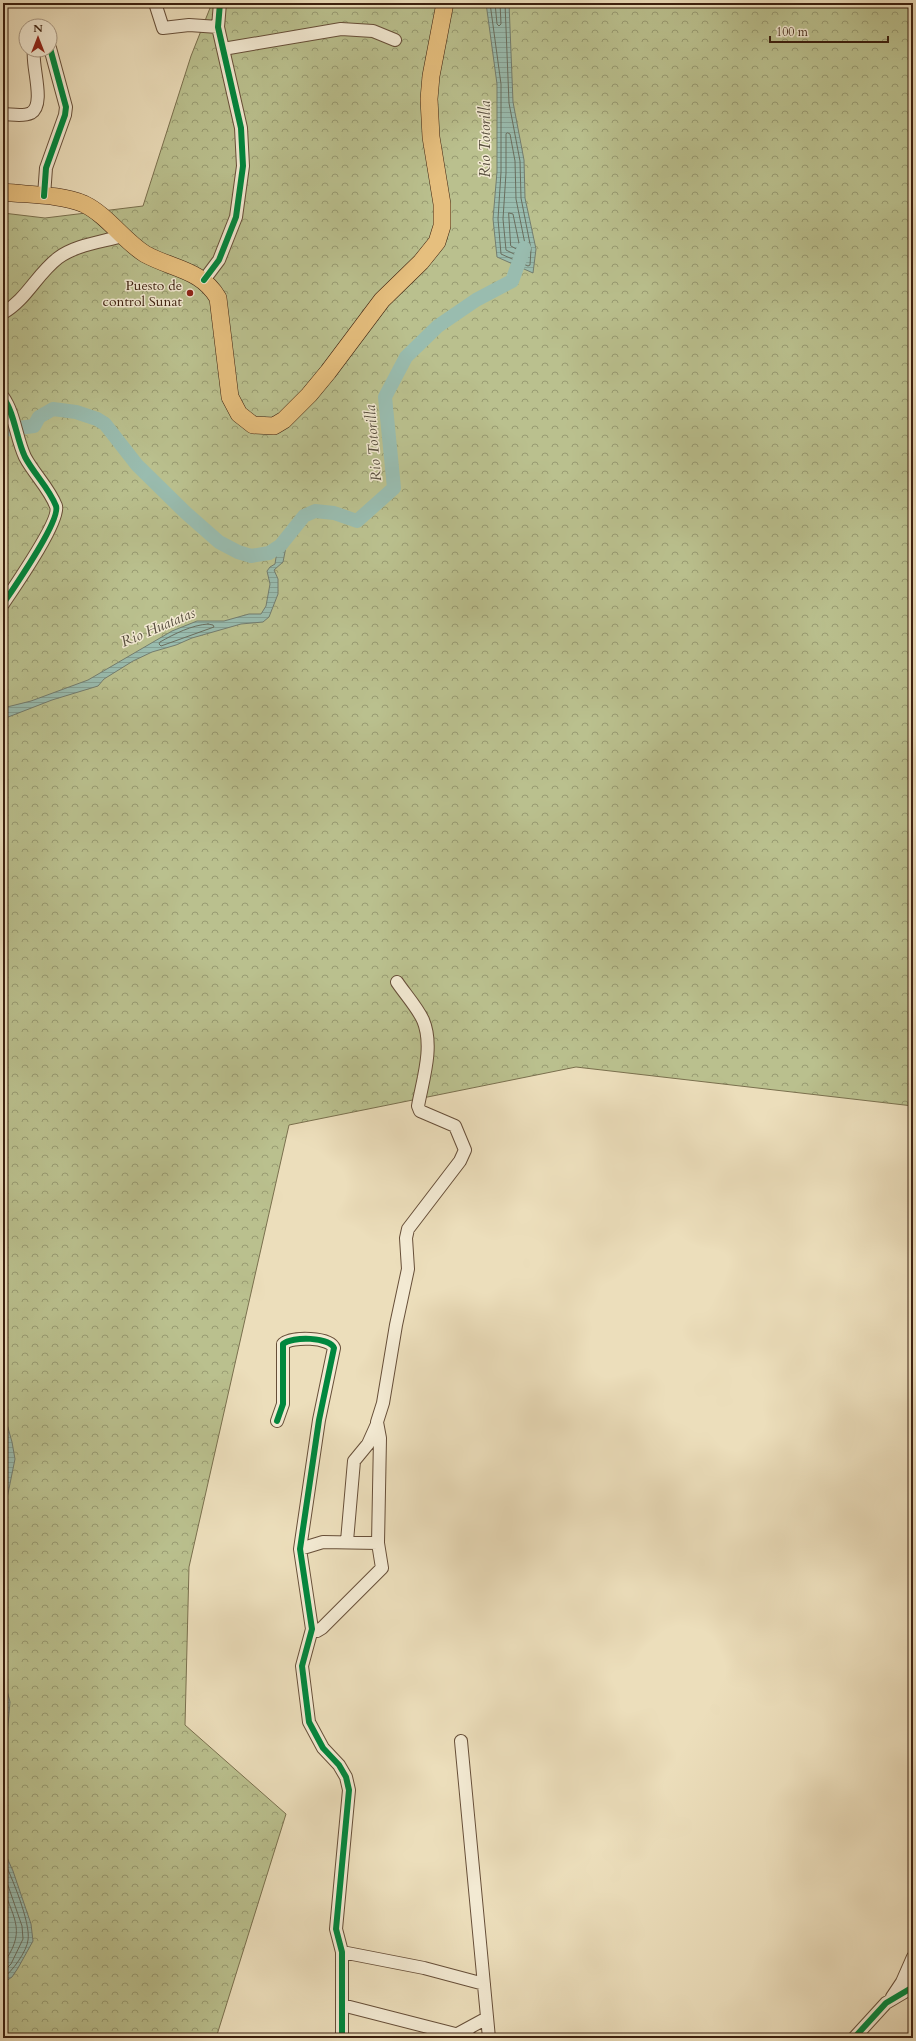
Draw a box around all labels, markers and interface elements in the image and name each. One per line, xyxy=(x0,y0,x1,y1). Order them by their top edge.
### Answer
north arrow xyxy=(18,18,58,58)
scale bar xyxy=(770,18,888,44)
text: N xyxy=(33,21,43,36)
text: 100 m xyxy=(776,24,809,40)
water label: Rio Totorilla xyxy=(475,100,495,177)
place label: Puesto de control Sunat xyxy=(103,276,183,311)
marker: Puesto de control Sunat xyxy=(185,288,195,298)
water label: Rio Totorilla xyxy=(360,404,386,482)
water label: Rio Huatatas xyxy=(118,602,198,652)

